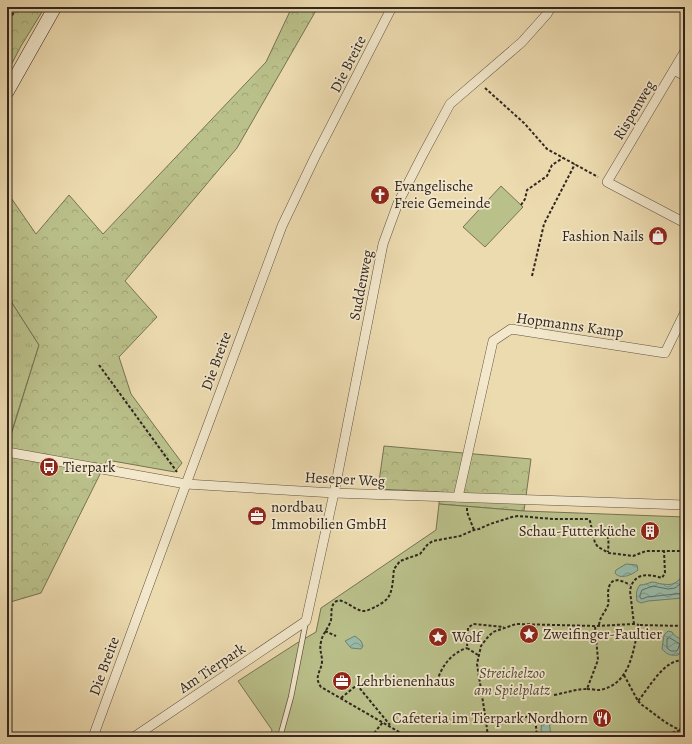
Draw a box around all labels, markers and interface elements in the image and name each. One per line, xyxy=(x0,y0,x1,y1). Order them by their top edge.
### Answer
street label: Die Breite xyxy=(325,32,371,96)
street label: Rispenweg xyxy=(608,76,660,144)
place label: Evangelische Freie Gemeinde xyxy=(394,176,491,213)
church icon: Evangelische Freie Gemeinde xyxy=(369,184,391,206)
shop icon: Fashion Nails xyxy=(647,225,669,247)
place label: Fashion Nails xyxy=(562,226,644,246)
street label: Suddenweg xyxy=(344,248,378,322)
street label: Hopmanns Kamp xyxy=(515,308,625,342)
street label: Die Breite xyxy=(196,328,236,393)
bus stop icon: Tierpark xyxy=(38,456,60,478)
place label: Tierpark xyxy=(63,457,116,477)
street label: Heseper Weg xyxy=(304,467,386,491)
place label: nordbau Immobilien GmbH xyxy=(271,497,387,534)
office icon: nordbau Immobilien GmbH xyxy=(246,505,268,527)
building icon: Schau-Futterküche xyxy=(639,520,661,542)
place label: Schau-Futterküche xyxy=(519,521,636,541)
place icon: Zweifinger-Faultier xyxy=(518,623,540,645)
place label: Zweifinger-Faultier xyxy=(543,624,662,644)
place icon: Wolf xyxy=(427,626,449,648)
place label: Wolf xyxy=(451,627,483,647)
street label: Die Breite xyxy=(84,633,124,698)
street label: Am Tierpark xyxy=(174,638,250,698)
park label: Streichelzoo am Spielplatz xyxy=(474,663,550,700)
office icon: Lehrbienenhaus xyxy=(331,670,353,692)
place label: Lehrbienenhaus xyxy=(356,671,455,691)
restaurant icon: Cafeteria im Tierpark Nordhorn xyxy=(591,707,613,729)
place label: Cafeteria im Tierpark Nordhorn xyxy=(392,708,588,728)

